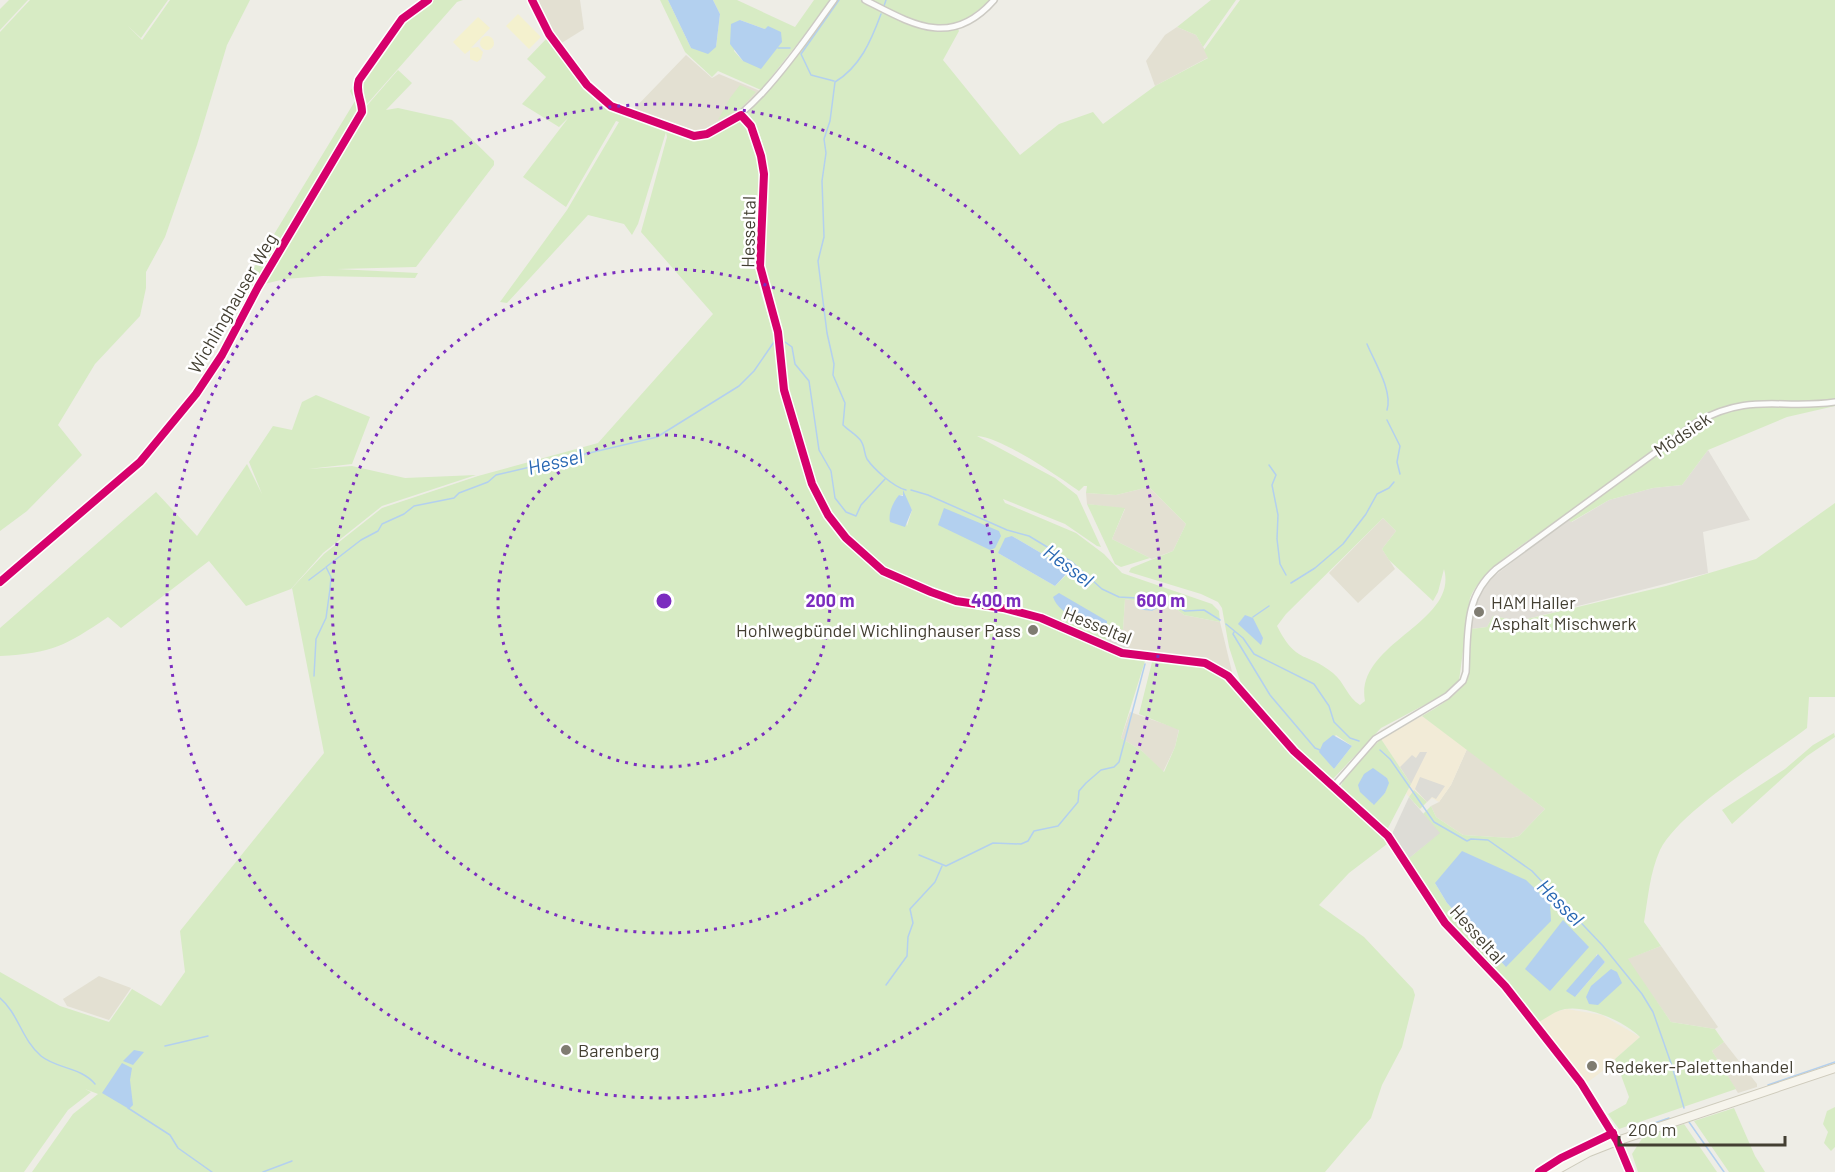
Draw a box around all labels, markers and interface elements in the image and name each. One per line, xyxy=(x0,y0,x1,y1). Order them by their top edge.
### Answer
street label: Hesseltal xyxy=(736,196,760,268)
street label: Wichlinghauser Weg xyxy=(183,229,281,377)
street label: Mödsiek xyxy=(1649,407,1715,461)
water label: Hessel xyxy=(525,443,586,479)
water label: Hessel xyxy=(1039,539,1099,592)
text: 200 m xyxy=(805,589,855,611)
text: 400 m xyxy=(971,589,1021,611)
text: 600 m xyxy=(1137,589,1185,611)
centre of rings xyxy=(654,591,674,611)
place label: HAM Haller Asphalt Mischwerk xyxy=(1491,591,1637,634)
street label: Hesseltal xyxy=(1061,601,1135,649)
marker: HAM Haller Asphalt Mischwerk xyxy=(1472,605,1486,619)
place label: Hohlwegbündel Wichlinghauser Pass xyxy=(736,619,1021,641)
marker: Hohlwegbündel Wichlinghauser Pass xyxy=(1026,623,1040,637)
water label: Hessel xyxy=(1533,874,1590,931)
street label: Hesseltal xyxy=(1446,900,1510,968)
place label: Barenberg xyxy=(578,1039,659,1061)
marker: Barenberg xyxy=(559,1043,573,1057)
place label: Redeker-Palettenhandel xyxy=(1604,1055,1793,1077)
marker: Redeker-Palettenhandel xyxy=(1585,1059,1599,1073)
scale bar xyxy=(1619,1109,1786,1147)
text: 200 m xyxy=(1628,1118,1676,1140)

